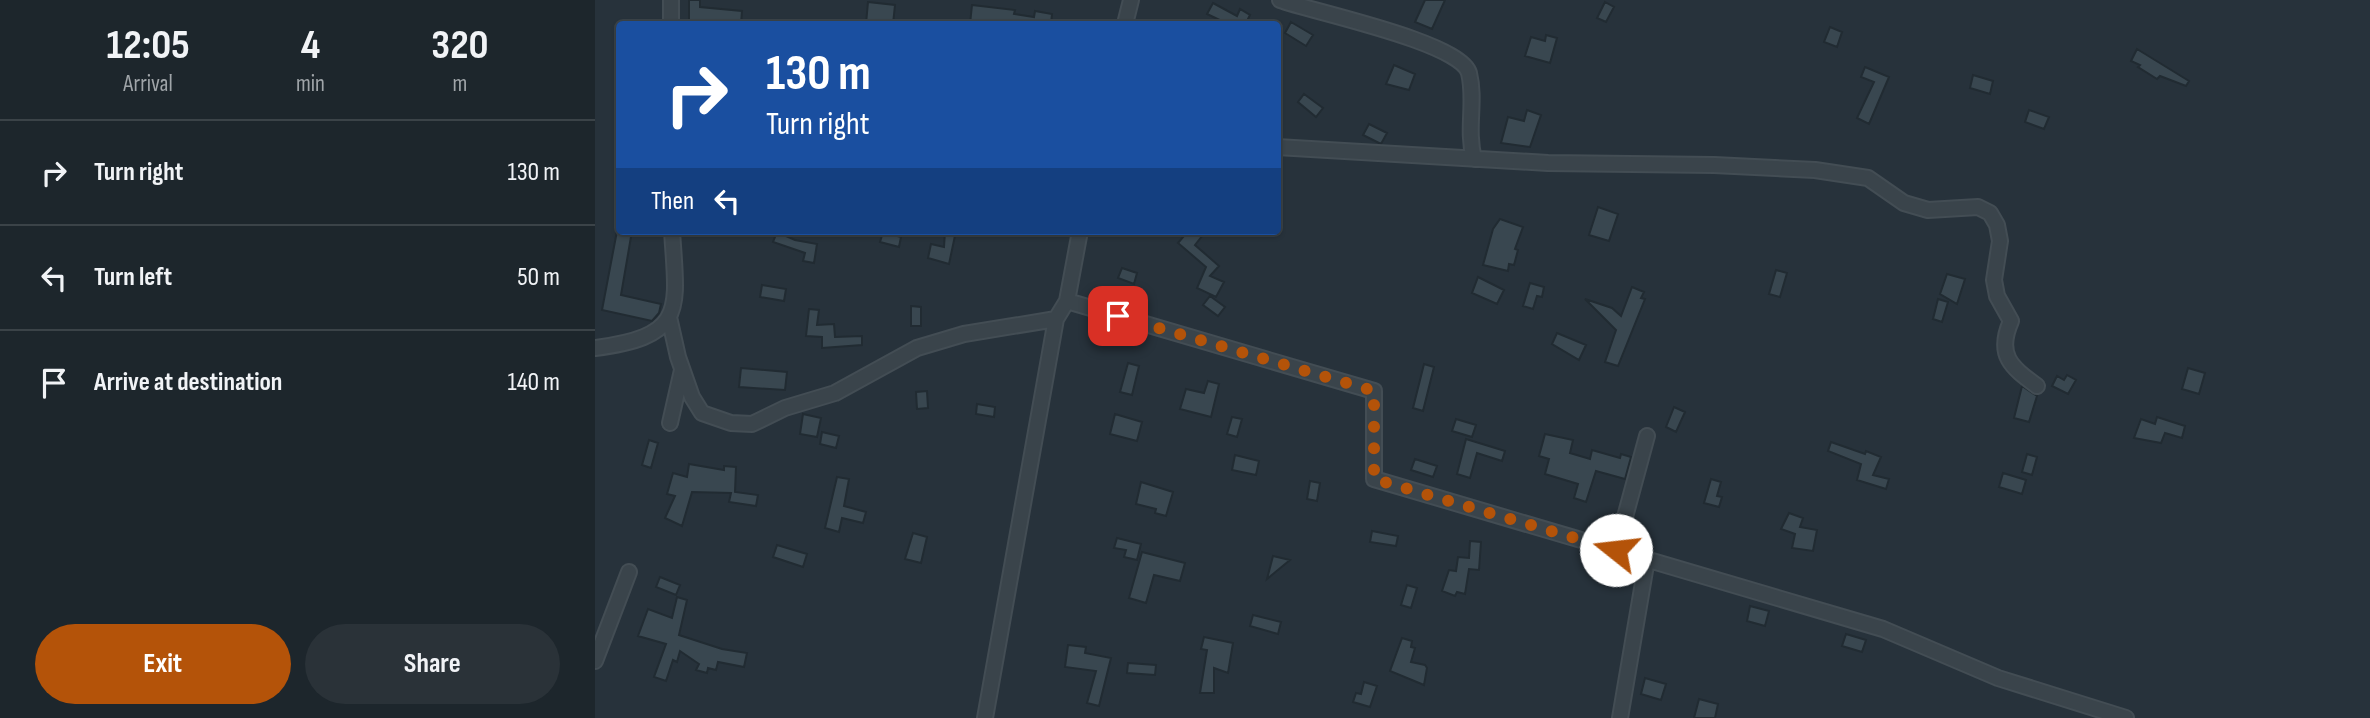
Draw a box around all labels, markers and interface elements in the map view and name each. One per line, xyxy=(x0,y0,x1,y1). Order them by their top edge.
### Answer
text: 12:05 xyxy=(106,20,190,71)
text: 4 xyxy=(301,20,320,71)
text: 320 xyxy=(431,20,489,71)
text: 130 m xyxy=(766,45,871,104)
icon: right xyxy=(651,49,742,140)
text: Arrival xyxy=(123,70,173,98)
text: min xyxy=(296,70,325,98)
text: m xyxy=(453,70,467,98)
text: Turn right xyxy=(766,105,870,144)
icon: right xyxy=(35,154,73,192)
text: Turn right xyxy=(94,157,183,188)
text: 130 m xyxy=(508,157,560,188)
icon: left xyxy=(708,182,746,220)
text: Then xyxy=(651,186,694,217)
icon: left xyxy=(35,259,73,297)
text: Turn left xyxy=(94,262,172,293)
text: 50 m xyxy=(517,262,560,293)
pin xyxy=(1088,286,1148,346)
icon: arrive xyxy=(1099,297,1137,335)
icon: arrive xyxy=(35,364,73,402)
text: Arrive at destination xyxy=(94,367,282,398)
text: 140 m xyxy=(508,367,560,398)
position arrow xyxy=(1579,513,1653,587)
button: Exit xyxy=(35,624,291,704)
button: Share xyxy=(305,624,560,704)

